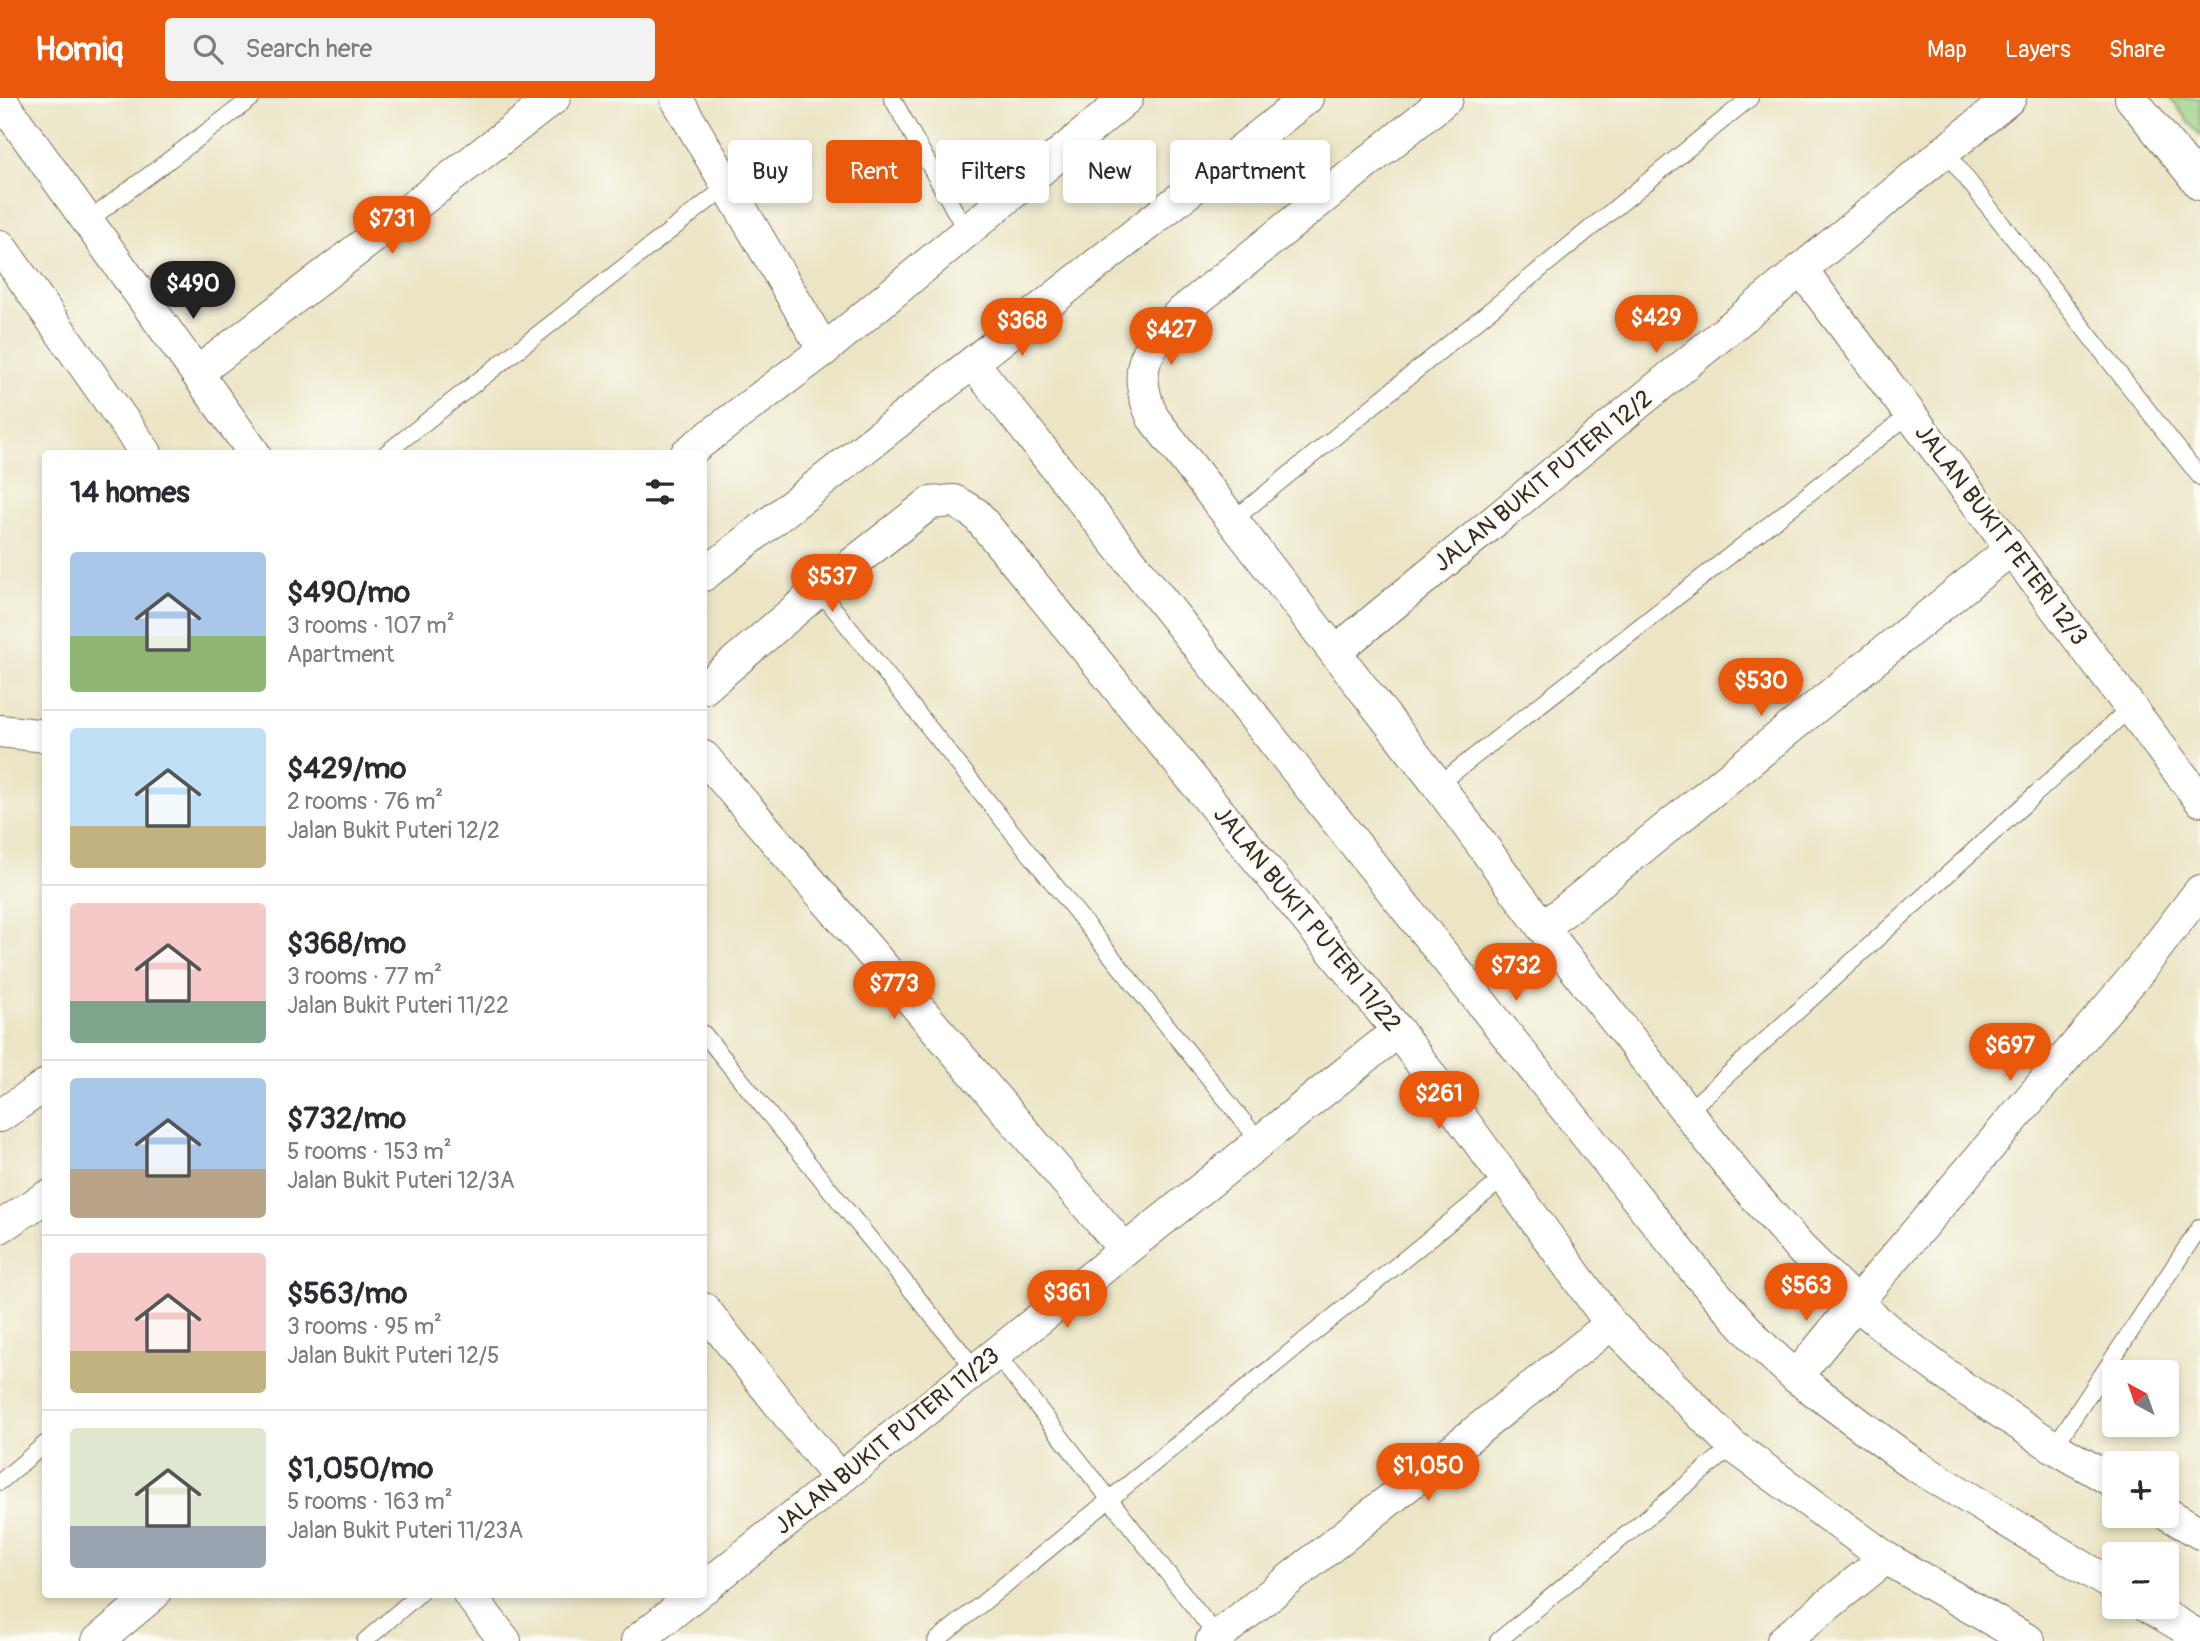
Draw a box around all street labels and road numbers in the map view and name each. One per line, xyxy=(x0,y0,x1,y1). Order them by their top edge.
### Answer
street label: JALAN BUKIT PUTERI 12/2 xyxy=(1428,384,1658,578)
street label: JALAN BUKIT PETERI 12/3 xyxy=(1908,419,2094,651)
street label: JALAN BUKIT PUTERI 11/22 xyxy=(1207,800,1407,1038)
street label: JALAN BUKIT PUTERI 11/23 xyxy=(769,1341,1005,1541)

